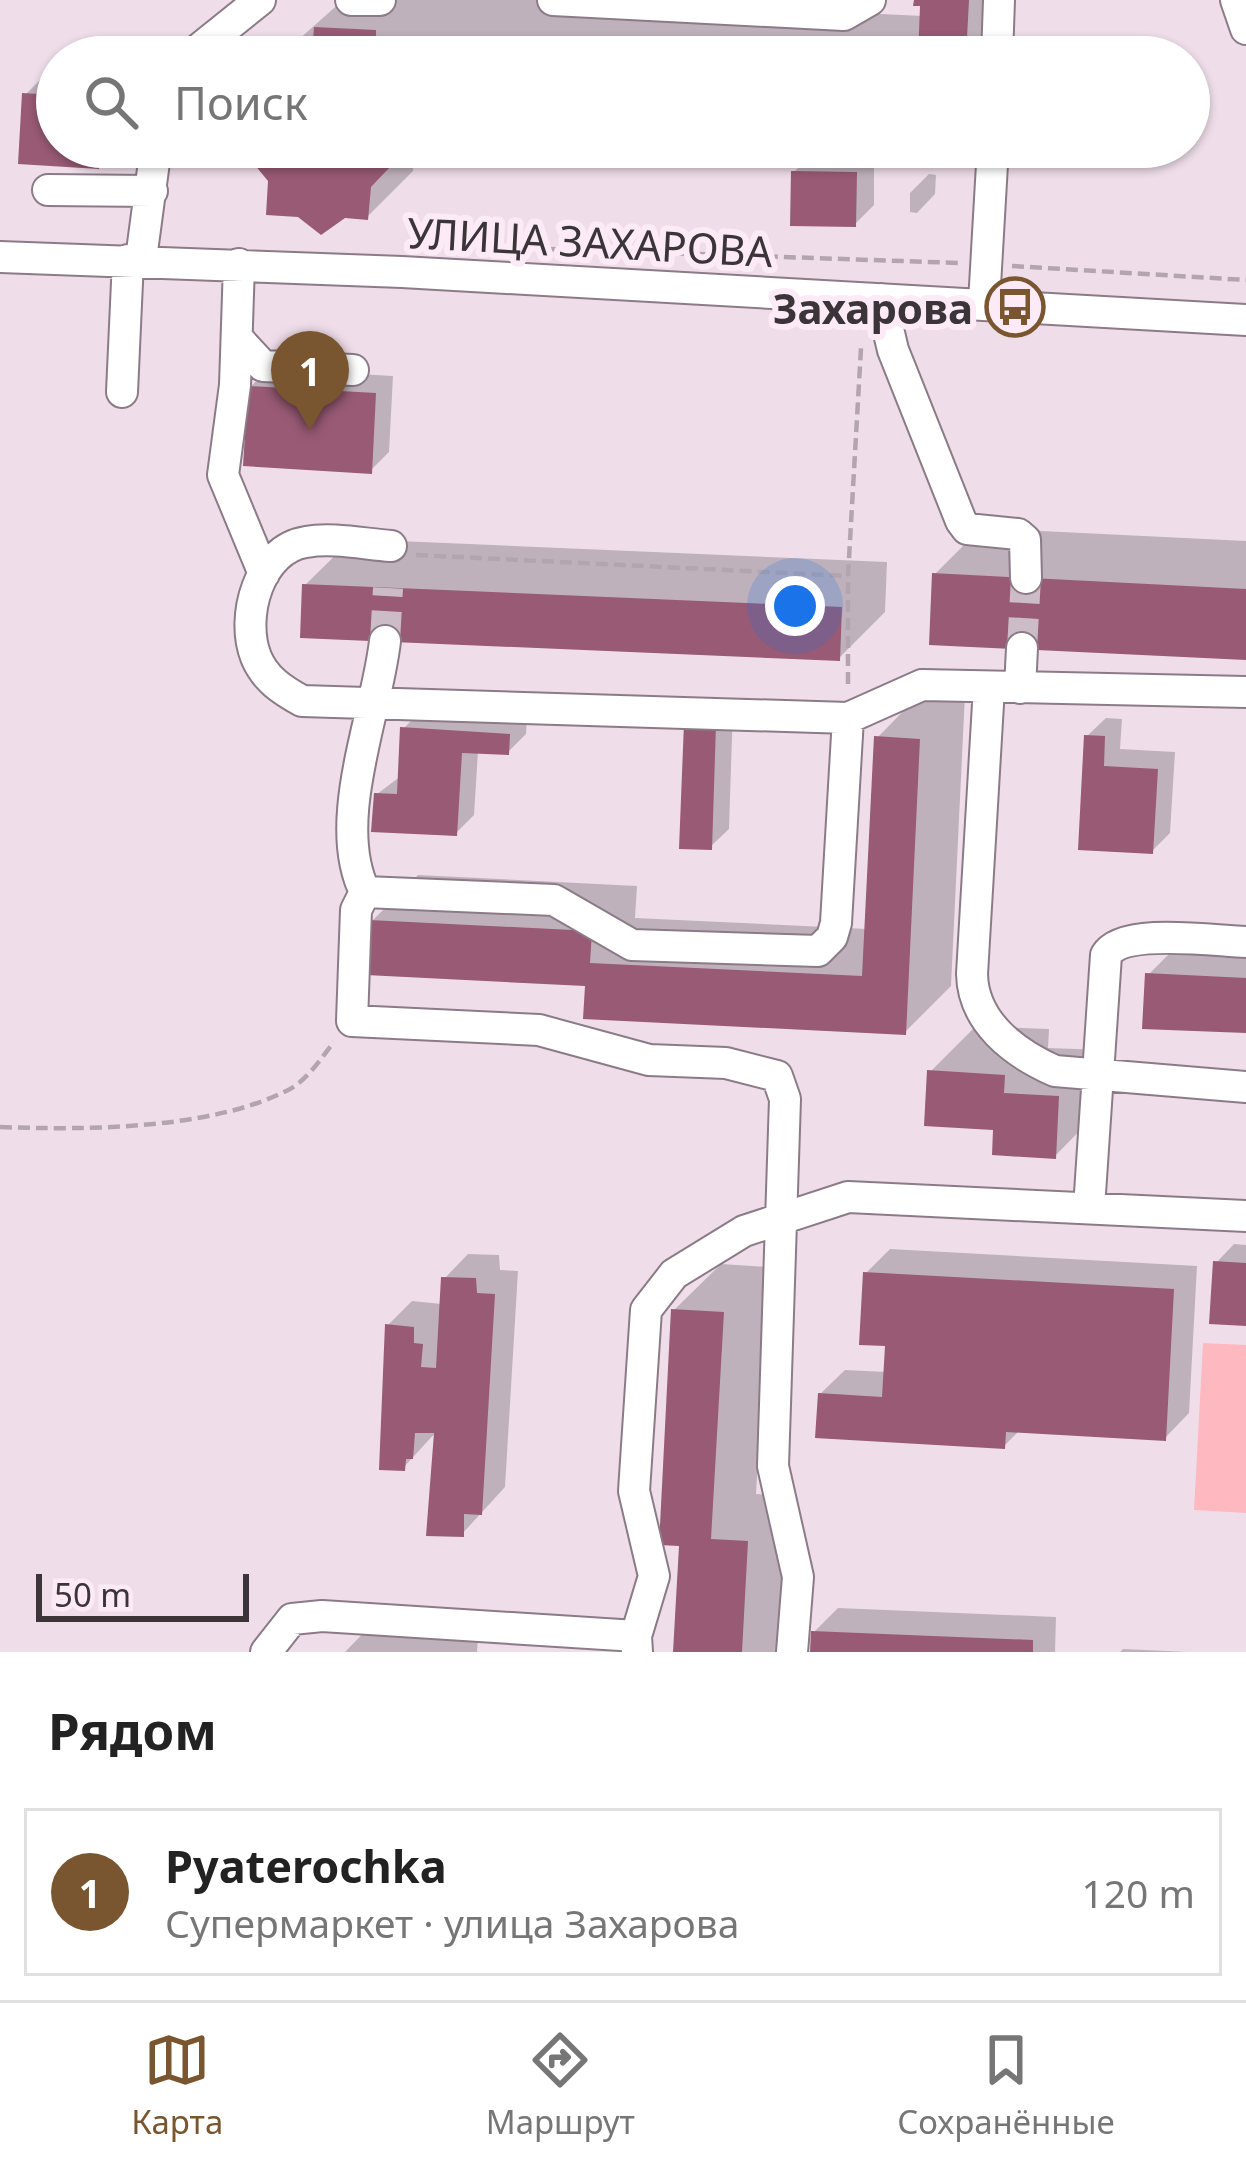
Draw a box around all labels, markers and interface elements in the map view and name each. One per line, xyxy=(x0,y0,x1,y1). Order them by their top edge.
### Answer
search box xyxy=(36,36,1210,168)
icon: search xyxy=(78,69,144,135)
text: Поиск xyxy=(174,72,308,133)
street label: УЛИЦА ЗАХАРОВА xyxy=(406,203,774,279)
bus stop icon: Захарова xyxy=(984,276,1046,338)
place label: Захарова xyxy=(773,279,973,336)
pin: 1 xyxy=(271,331,349,430)
your location xyxy=(765,576,825,636)
scale bar xyxy=(36,1568,249,1621)
text: 50 m xyxy=(54,1572,131,1617)
text: Рядом xyxy=(48,1695,217,1765)
text: Pyaterochka xyxy=(165,1835,447,1896)
text: 1 xyxy=(79,1866,101,1919)
text: 120 m xyxy=(1081,1866,1195,1919)
text: Супермаркет · улица Захарова xyxy=(165,1896,739,1949)
tab: Карта xyxy=(131,2027,223,2144)
tab: Маршрут xyxy=(486,2027,635,2144)
tab: Сохранённые xyxy=(897,2027,1115,2144)

